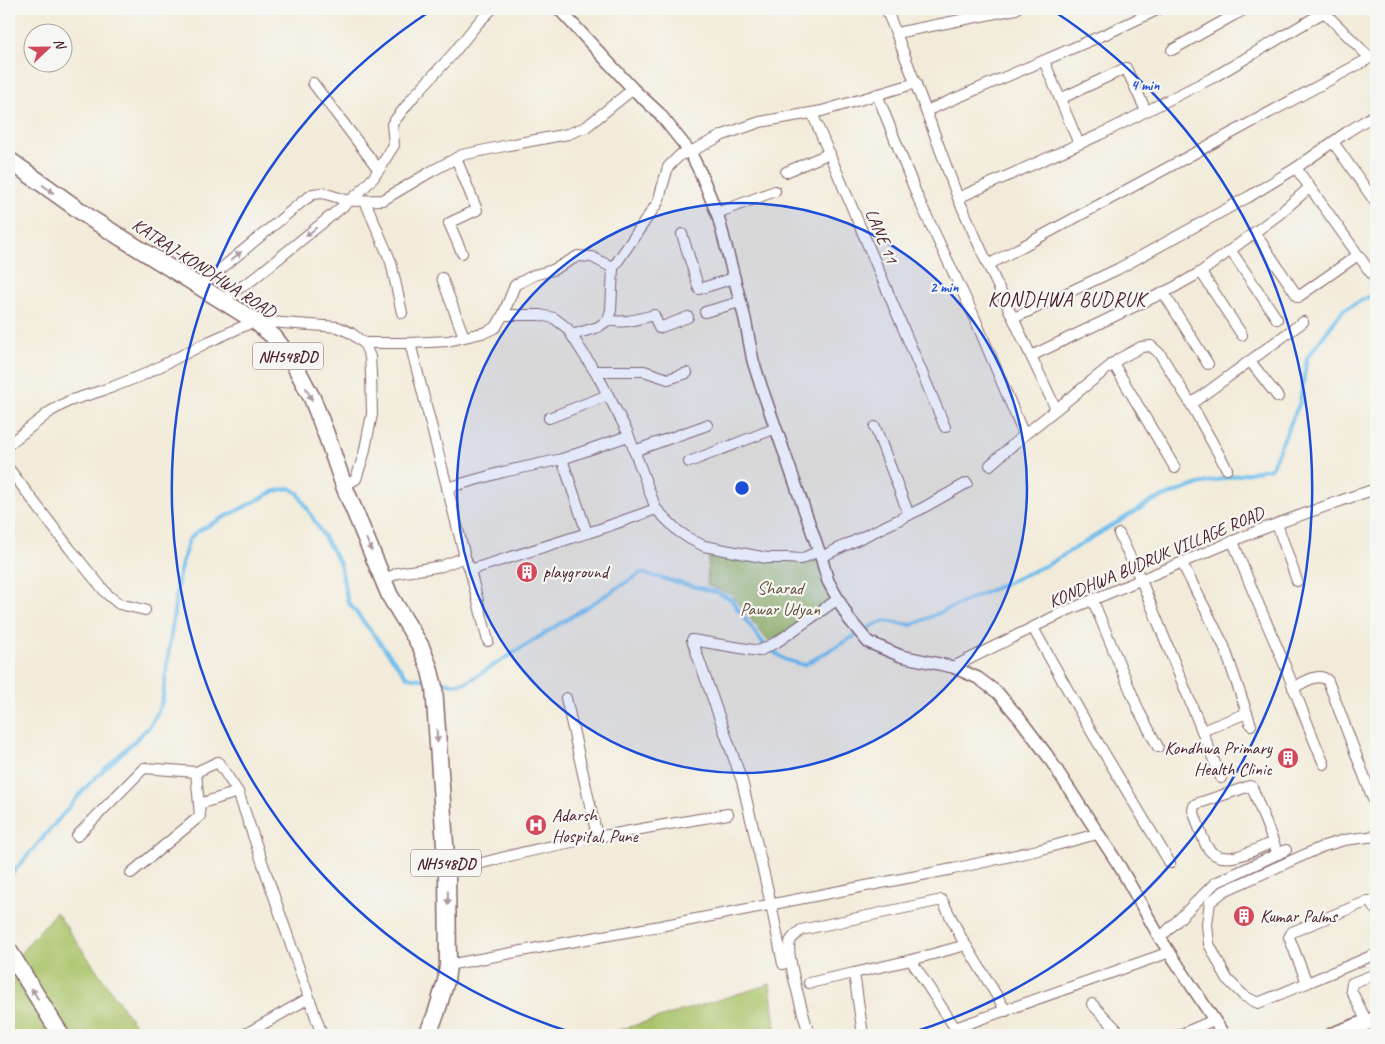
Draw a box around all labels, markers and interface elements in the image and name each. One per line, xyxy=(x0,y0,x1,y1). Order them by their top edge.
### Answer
north arrow xyxy=(22,22,72,72)
text: N xyxy=(50,36,70,53)
text: 4 min xyxy=(1131,76,1160,95)
one-way arrow xyxy=(41,184,55,194)
street label: LANE 11 xyxy=(861,205,904,267)
street label: KATRAJ-KONDHWA ROAD xyxy=(128,213,281,324)
one-way arrow xyxy=(305,227,318,238)
one-way arrow xyxy=(230,250,243,261)
text: 2 min xyxy=(930,278,959,297)
district label: KONDHWA BUDRUK xyxy=(988,287,1149,312)
road number: NH548DD xyxy=(253,342,323,370)
one-way arrow xyxy=(305,387,313,401)
centre of rings xyxy=(733,479,751,497)
street label: KONDHWA BUDRUK VILLAGE ROAD xyxy=(1045,501,1268,612)
one-way arrow xyxy=(365,538,373,552)
building icon: playground xyxy=(515,560,539,584)
place label: playground xyxy=(543,561,611,583)
park label: Sharad Pawar Udyan xyxy=(740,577,821,620)
one-way arrow xyxy=(434,728,442,744)
place label: Kondhwa Primary Health Clinic xyxy=(1165,737,1274,780)
building icon: Kondhwa Primary Health Clinic xyxy=(1276,746,1300,770)
place label: Adarsh Hospital, Pune xyxy=(552,804,639,847)
hospital icon: Adarsh Hospital, Pune xyxy=(524,813,548,837)
road number: NH548DD xyxy=(411,850,481,876)
one-way arrow xyxy=(444,890,452,906)
building icon: Kumar Palms xyxy=(1232,904,1256,928)
place label: Kumar Palms xyxy=(1260,905,1339,927)
one-way arrow xyxy=(31,987,40,1001)

